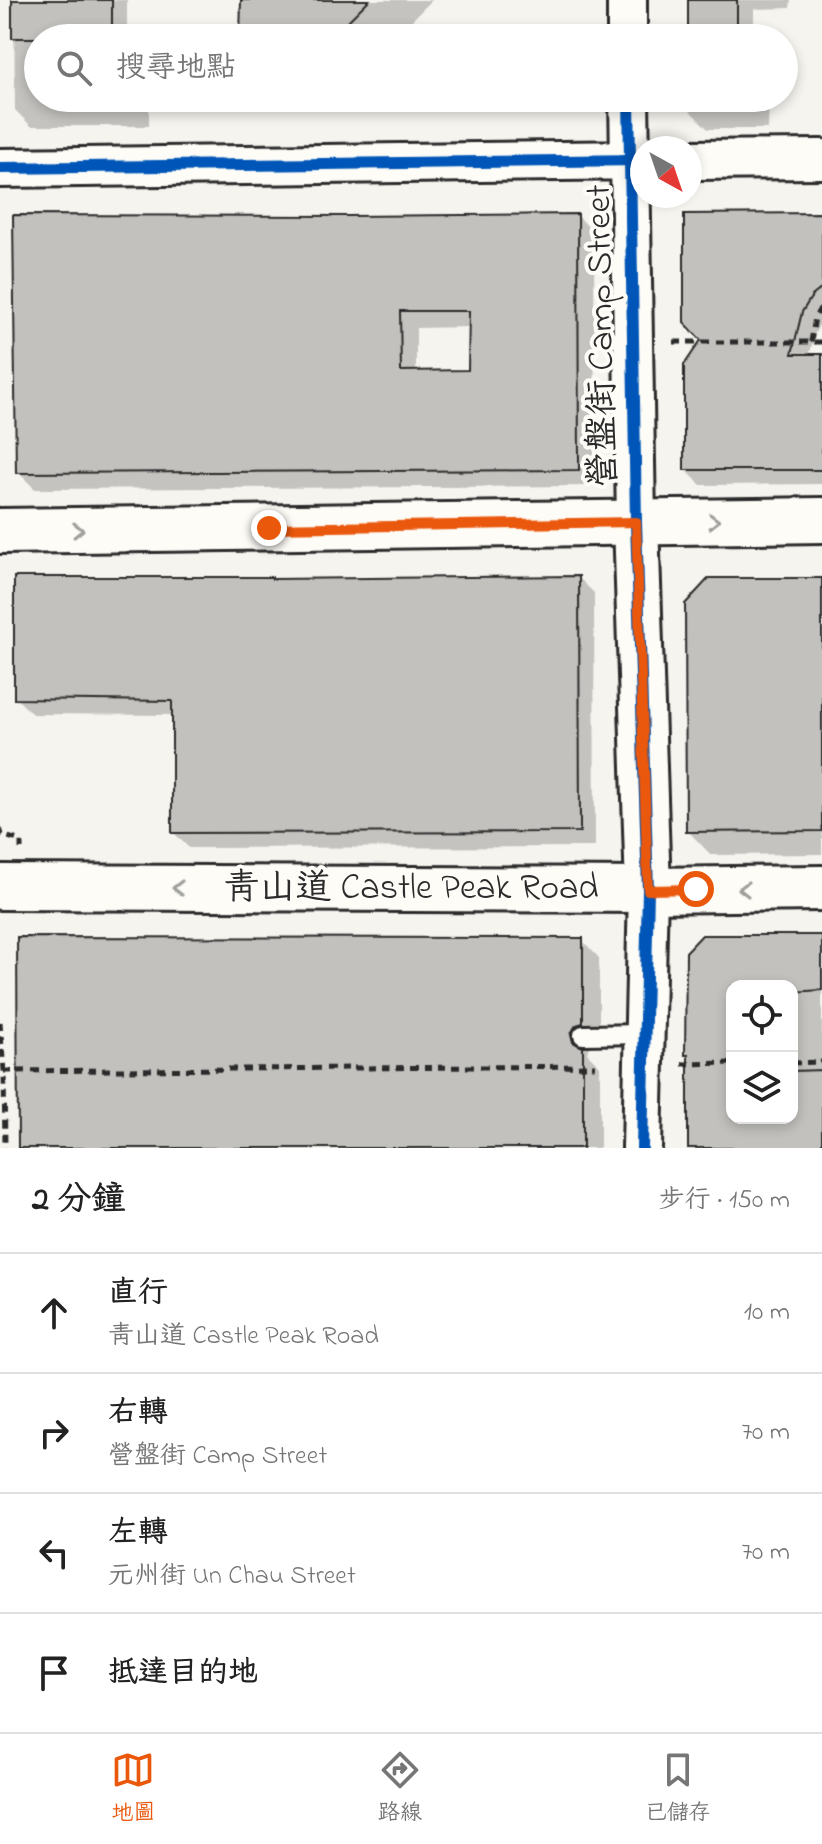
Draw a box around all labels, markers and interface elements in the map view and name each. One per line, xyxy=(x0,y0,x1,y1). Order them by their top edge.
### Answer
search box xyxy=(24,24,798,112)
icon: search xyxy=(52,46,96,90)
text: 搜尋地點 xyxy=(116,47,236,91)
north arrow xyxy=(630,136,702,208)
street label: 營盤街 Camp Street xyxy=(574,184,632,488)
route end xyxy=(251,510,287,546)
one-way arrow xyxy=(708,513,721,530)
one-way arrow xyxy=(72,522,85,539)
street label: 青山道 Castle Peak Road xyxy=(223,863,599,916)
route start xyxy=(678,871,714,907)
one-way arrow xyxy=(171,879,184,897)
one-way arrow xyxy=(737,880,750,898)
map controls xyxy=(726,980,798,1124)
button: locate xyxy=(726,980,798,1052)
button: layers xyxy=(726,1052,798,1124)
text: 2 分鐘 xyxy=(32,1176,125,1226)
text: 步行 · 150 m xyxy=(658,1182,790,1220)
text: 直行 xyxy=(108,1272,168,1316)
icon: ahead xyxy=(32,1291,76,1335)
text: 10 m xyxy=(744,1294,790,1332)
text: 青山道 Castle Peak Road xyxy=(108,1318,379,1356)
text: 右轉 xyxy=(108,1392,168,1436)
icon: right xyxy=(32,1411,76,1455)
text: 70 m xyxy=(741,1414,790,1452)
text: 營盤街 Camp Street xyxy=(108,1438,327,1476)
text: 左轉 xyxy=(108,1512,168,1556)
icon: left xyxy=(32,1531,76,1575)
text: 70 m xyxy=(741,1534,790,1572)
text: 元州街 Un Chau Street xyxy=(108,1558,356,1596)
icon: arrive xyxy=(32,1651,76,1695)
text: 抵達目的地 xyxy=(108,1652,258,1696)
tab: 地圖 xyxy=(111,1748,155,1830)
tab: 路線 xyxy=(378,1748,422,1830)
tab: 已儲存 xyxy=(645,1748,711,1830)

